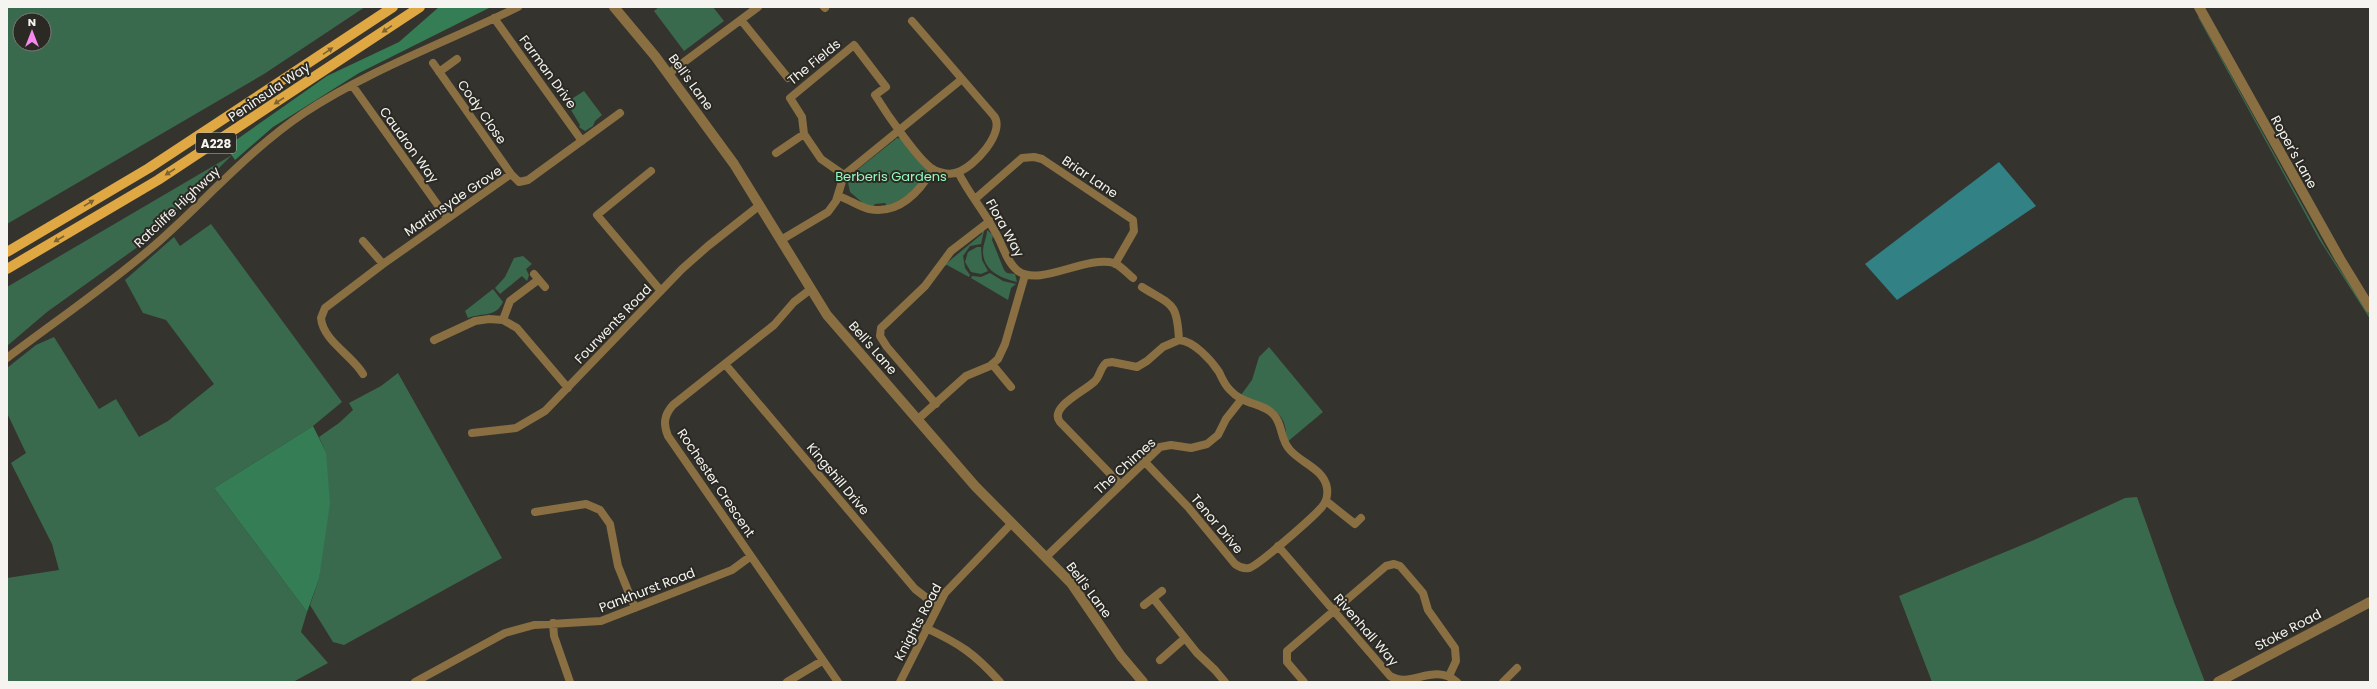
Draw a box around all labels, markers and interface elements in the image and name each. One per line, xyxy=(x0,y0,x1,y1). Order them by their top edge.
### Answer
north arrow xyxy=(12,12,52,52)
text: N xyxy=(28,14,36,30)
one-way arrow xyxy=(381,25,393,32)
street label: Farman Drive xyxy=(515,31,581,113)
street label: The Fields xyxy=(783,35,845,89)
one-way arrow xyxy=(322,47,334,54)
street label: Bell's Lane xyxy=(664,50,718,114)
street label: Peninsula Way xyxy=(224,57,314,126)
street label: Cody Close xyxy=(453,76,511,148)
one-way arrow xyxy=(274,98,285,105)
street label: Caudron Way xyxy=(375,103,443,187)
street label: Roper's Lane xyxy=(2266,112,2322,192)
road number: A228 xyxy=(196,133,236,153)
street label: Briar Lane xyxy=(1058,151,1122,203)
street label: Ratcliffe Highway xyxy=(130,161,225,252)
street label: Martinsyde Grove xyxy=(400,161,506,241)
park label: Berberis Gardens xyxy=(835,167,947,186)
one-way arrow xyxy=(165,168,176,176)
street label: Flora Way xyxy=(981,195,1029,261)
one-way arrow xyxy=(83,200,95,207)
one-way arrow xyxy=(53,235,65,242)
street label: Fourwents Road xyxy=(570,280,656,368)
street label: Bell's Lane xyxy=(844,317,902,379)
street label: Rochester Crescent xyxy=(673,425,760,541)
street label: The Chimes xyxy=(1090,433,1160,499)
street label: Kingshill Drive xyxy=(802,439,874,519)
street label: Tenor Drive xyxy=(1186,490,1248,558)
street label: Bell's Lane xyxy=(1062,558,1116,622)
street label: Pankhurst Road xyxy=(596,563,698,617)
street label: Knights Road xyxy=(890,580,946,664)
street label: Rivenhall Way xyxy=(1329,590,1403,671)
street label: Stoke Road xyxy=(2251,605,2325,655)

